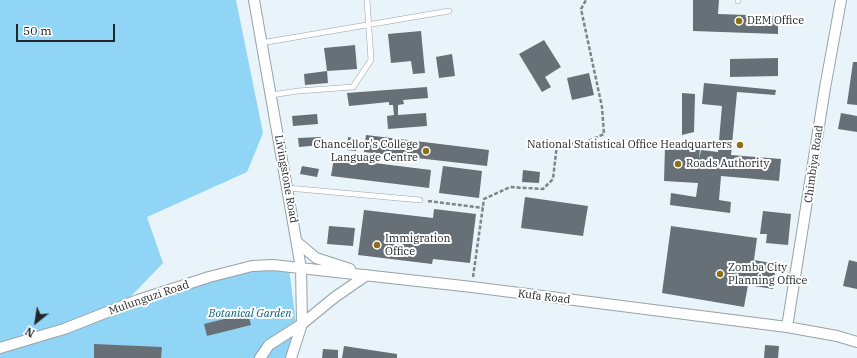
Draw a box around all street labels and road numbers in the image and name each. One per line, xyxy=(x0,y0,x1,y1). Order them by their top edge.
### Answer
street label: Chimbiya Road xyxy=(802,124,826,204)
street label: Livingstone Road xyxy=(272,134,300,224)
street label: Mulunguzi Road xyxy=(107,278,191,318)
street label: Kufa Road xyxy=(517,287,571,307)

